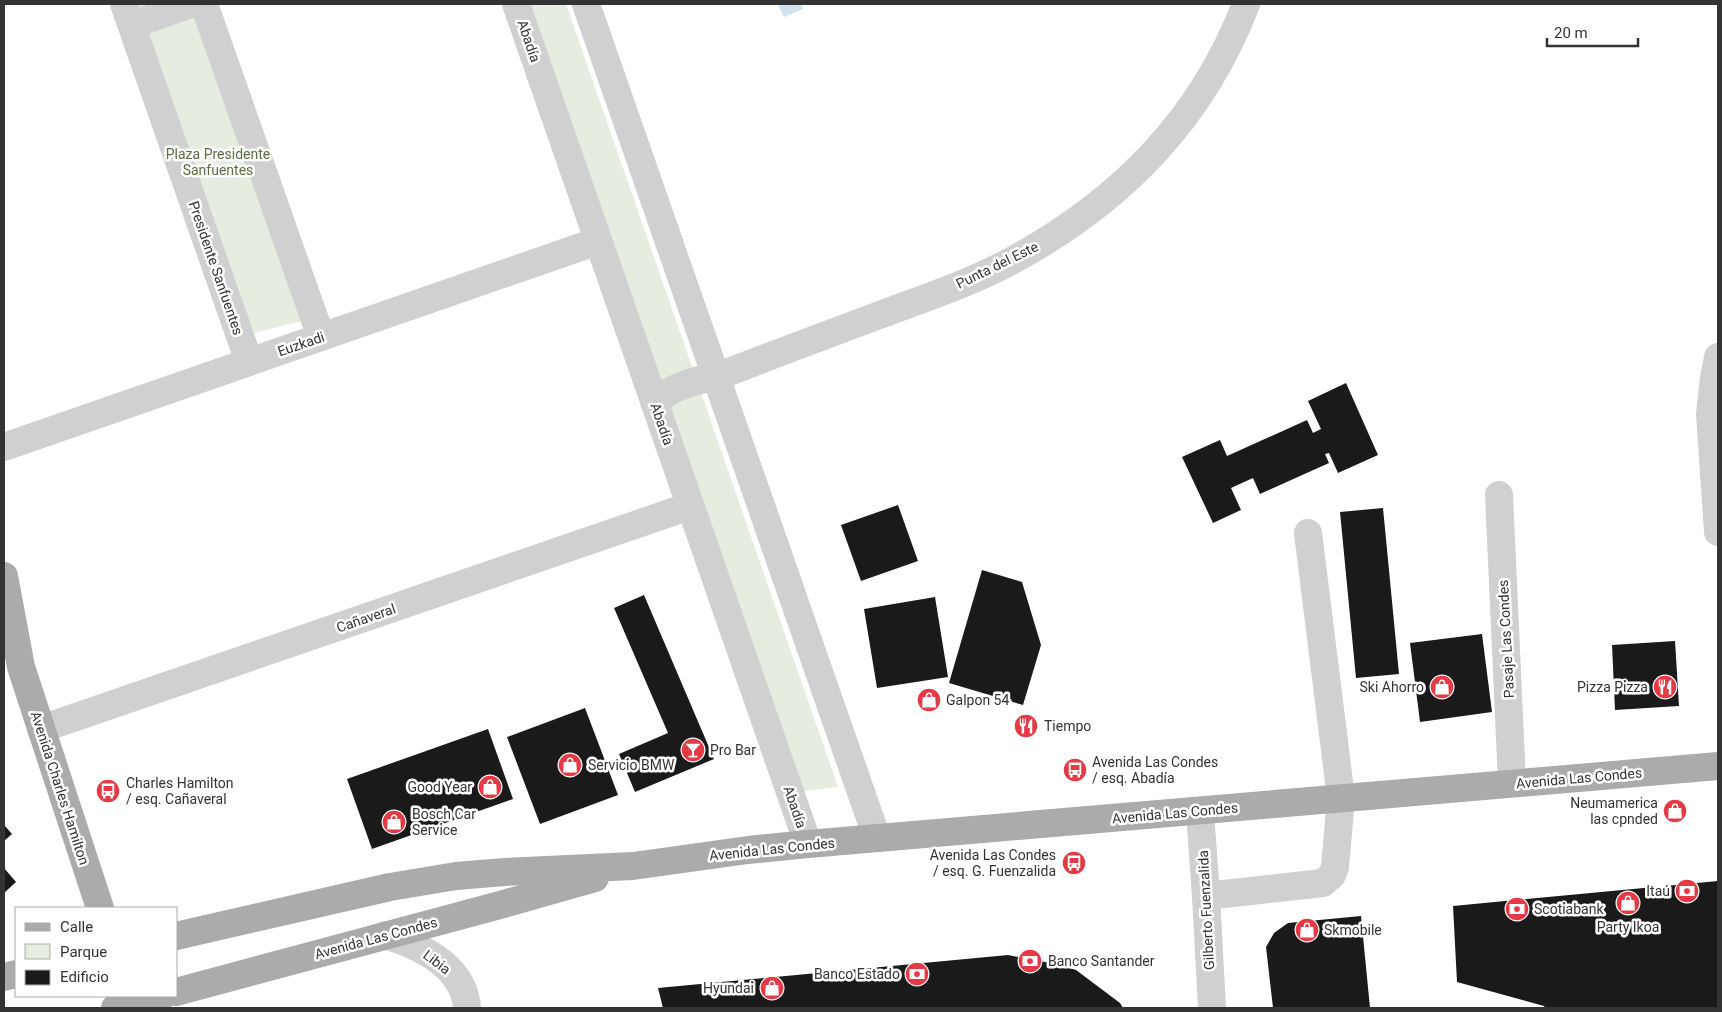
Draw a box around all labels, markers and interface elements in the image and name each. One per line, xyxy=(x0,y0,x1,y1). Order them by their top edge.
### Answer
scale bar xyxy=(1547,15,1638,47)
street label: Abadía xyxy=(514,18,544,64)
text: 20 m xyxy=(1554,24,1588,42)
park label: Plaza Presidente Sanfuentes xyxy=(166,146,270,178)
street label: Presidente Sanfuentes xyxy=(186,199,246,337)
street label: Punta del Este xyxy=(953,238,1041,292)
street label: Euzkadi xyxy=(275,329,327,359)
street label: Abadía xyxy=(647,401,677,447)
street label: Pasaje Las Condes xyxy=(1495,579,1517,699)
street label: Cañaveral xyxy=(334,600,398,636)
shop icon: Ski Ahorro xyxy=(1429,674,1455,700)
restaurant icon: Pizza Pizza xyxy=(1652,674,1678,700)
place label: Ski Ahorro xyxy=(1360,679,1424,695)
place label: Pizza Pizza xyxy=(1577,679,1648,695)
shop icon: Galpon 54 xyxy=(916,687,942,713)
place label: Galpon 54 xyxy=(946,692,1009,708)
street label: Avenida Charles Hamilton xyxy=(28,709,92,867)
restaurant icon: Tiempo xyxy=(1013,713,1039,739)
place label: Tiempo xyxy=(1044,718,1091,734)
bar icon: Pro Bar xyxy=(680,737,706,763)
place label: Pro Bar xyxy=(710,742,756,758)
shop icon: Servicio BMW xyxy=(557,752,583,778)
place label: Avenida Las Condes / esq. Abadía xyxy=(1092,754,1218,786)
place label: Servicio BMW xyxy=(588,757,675,773)
bus stop icon: Avenida Las Condes / esq. Abadía xyxy=(1062,757,1088,783)
street label: Avenida Las Condes xyxy=(1515,765,1643,791)
shop icon: Good Year xyxy=(477,774,503,800)
place label: Charles Hamilton / esq. Cañaveral xyxy=(126,775,234,807)
bus stop icon: Charles Hamilton / esq. Cañaveral xyxy=(95,778,121,804)
place label: Good Year xyxy=(407,779,472,795)
street label: Abadía xyxy=(780,784,810,830)
place label: Neumamerica las cpnded xyxy=(1570,795,1658,827)
shop icon: Neumamerica las cpnded xyxy=(1662,798,1688,824)
street label: Avenida Las Condes xyxy=(1111,800,1239,826)
place label: Bosch Car Service xyxy=(412,806,476,838)
shop icon: Bosch Car Service xyxy=(381,809,407,835)
street label: Avenida Las Condes xyxy=(708,834,836,864)
place label: Avenida Las Condes / esq. G. Fuenzalida xyxy=(930,847,1056,879)
bus stop icon: Avenida Las Condes / esq. G. Fuenzalida xyxy=(1061,850,1087,876)
street label: Gilberto Fuenzalida xyxy=(1195,850,1217,970)
bank icon: Itaú xyxy=(1674,878,1700,904)
place label: Itaú xyxy=(1646,883,1670,899)
shop icon: Party Ikoa xyxy=(1615,890,1641,916)
bank icon: Scotiabank xyxy=(1504,896,1530,922)
place label: Scotiabank xyxy=(1534,901,1604,917)
legend xyxy=(15,907,178,997)
street label: Avenida Las Condes xyxy=(313,914,439,962)
shop icon: Skmobile xyxy=(1294,917,1320,943)
text: Calle xyxy=(60,918,93,936)
place label: Party Ikoa xyxy=(1597,919,1659,935)
place label: Skmobile xyxy=(1324,922,1382,938)
text: Parque xyxy=(60,943,107,961)
street label: Libia xyxy=(420,947,454,977)
bank icon: Banco Santander xyxy=(1017,948,1043,974)
place label: Banco Santander xyxy=(1048,953,1155,969)
bank icon: Banco Estado xyxy=(904,961,930,987)
place label: Banco Estado xyxy=(814,966,900,982)
text: Edificio xyxy=(60,968,109,986)
shop icon: Hyundai xyxy=(759,975,785,1001)
place label: Hyundai xyxy=(703,980,754,996)

